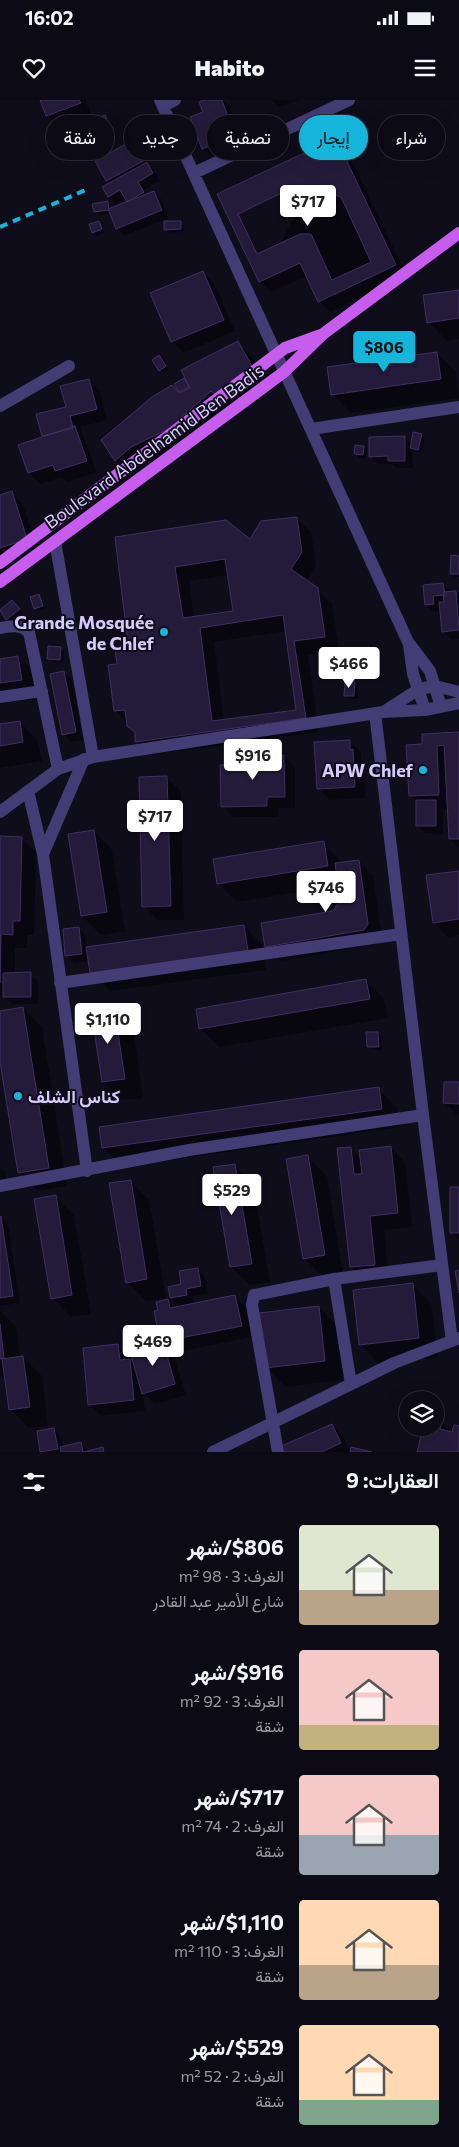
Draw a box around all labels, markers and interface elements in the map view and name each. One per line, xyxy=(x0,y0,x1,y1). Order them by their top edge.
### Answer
text: 16:02 xyxy=(25,6,74,29)
icon: heart xyxy=(20,54,48,82)
text: Habito xyxy=(194,54,265,81)
icon: menu xyxy=(411,54,439,82)
chip: شقة xyxy=(46,115,114,160)
chip: جديد xyxy=(124,115,197,160)
chip: تصفية xyxy=(207,115,289,160)
chip: إيجار xyxy=(299,115,368,160)
chip: شراء xyxy=(378,115,445,160)
pin: $717 xyxy=(278,184,338,227)
text: $717 xyxy=(291,191,325,210)
pin: $806 xyxy=(354,330,414,373)
text: $806 xyxy=(364,337,404,356)
street label: Boulevard Abdelhamid Ben Badis xyxy=(40,359,268,533)
place label: Grande Mosquée de Chlef xyxy=(14,611,155,654)
marker: Grande Mosquée de Chlef xyxy=(158,626,170,638)
pin: $466 xyxy=(319,646,379,689)
text: $466 xyxy=(330,653,368,672)
pin: $916 xyxy=(223,738,283,781)
text: $916 xyxy=(235,745,271,764)
place label: APW Chlef xyxy=(322,759,414,781)
marker: APW Chlef xyxy=(417,764,429,776)
pin: $717 xyxy=(125,800,185,842)
text: $717 xyxy=(138,806,172,825)
pin: $746 xyxy=(296,870,356,913)
text: $746 xyxy=(308,877,344,896)
pin: $1,110 xyxy=(67,1002,149,1045)
text: $1,110 xyxy=(86,1009,130,1028)
place label: كناس الشلف xyxy=(28,1085,120,1108)
marker: كناس الشلف xyxy=(12,1090,24,1102)
pin: $529 xyxy=(202,1174,262,1216)
text: $529 xyxy=(213,1180,251,1199)
pin: $469 xyxy=(123,1324,183,1367)
text: $469 xyxy=(134,1331,172,1350)
map controls xyxy=(399,1391,444,1436)
button: layers xyxy=(399,1391,444,1436)
text: العقارات: 9 xyxy=(346,1467,439,1492)
icon: filters xyxy=(20,1468,48,1496)
text: $806/شهر xyxy=(187,1534,284,1559)
icon: home xyxy=(339,1545,399,1605)
text: الغرف: 3 · 98 m² xyxy=(179,1566,284,1585)
text: شارع الأمير عبد القادر xyxy=(153,1591,284,1610)
text: $916/شهر xyxy=(191,1659,284,1684)
icon: home xyxy=(339,1670,399,1730)
text: الغرف: 3 · 92 m² xyxy=(180,1691,284,1710)
text: شقة xyxy=(255,1716,284,1735)
text: $717/شهر xyxy=(194,1784,284,1809)
icon: home xyxy=(339,1795,399,1855)
text: الغرف: 2 · 74 m² xyxy=(181,1816,284,1835)
text: شقة xyxy=(255,1841,284,1860)
text: $1,110/شهر xyxy=(181,1909,284,1934)
icon: home xyxy=(339,1920,399,1980)
text: الغرف: 3 · 110 m² xyxy=(174,1941,284,1960)
text: شقة xyxy=(255,1966,284,1985)
text: $529/شهر xyxy=(190,2034,284,2059)
icon: home xyxy=(339,2045,399,2105)
text: الغرف: 2 · 52 m² xyxy=(180,2066,284,2085)
text: شقة xyxy=(255,2091,284,2110)

